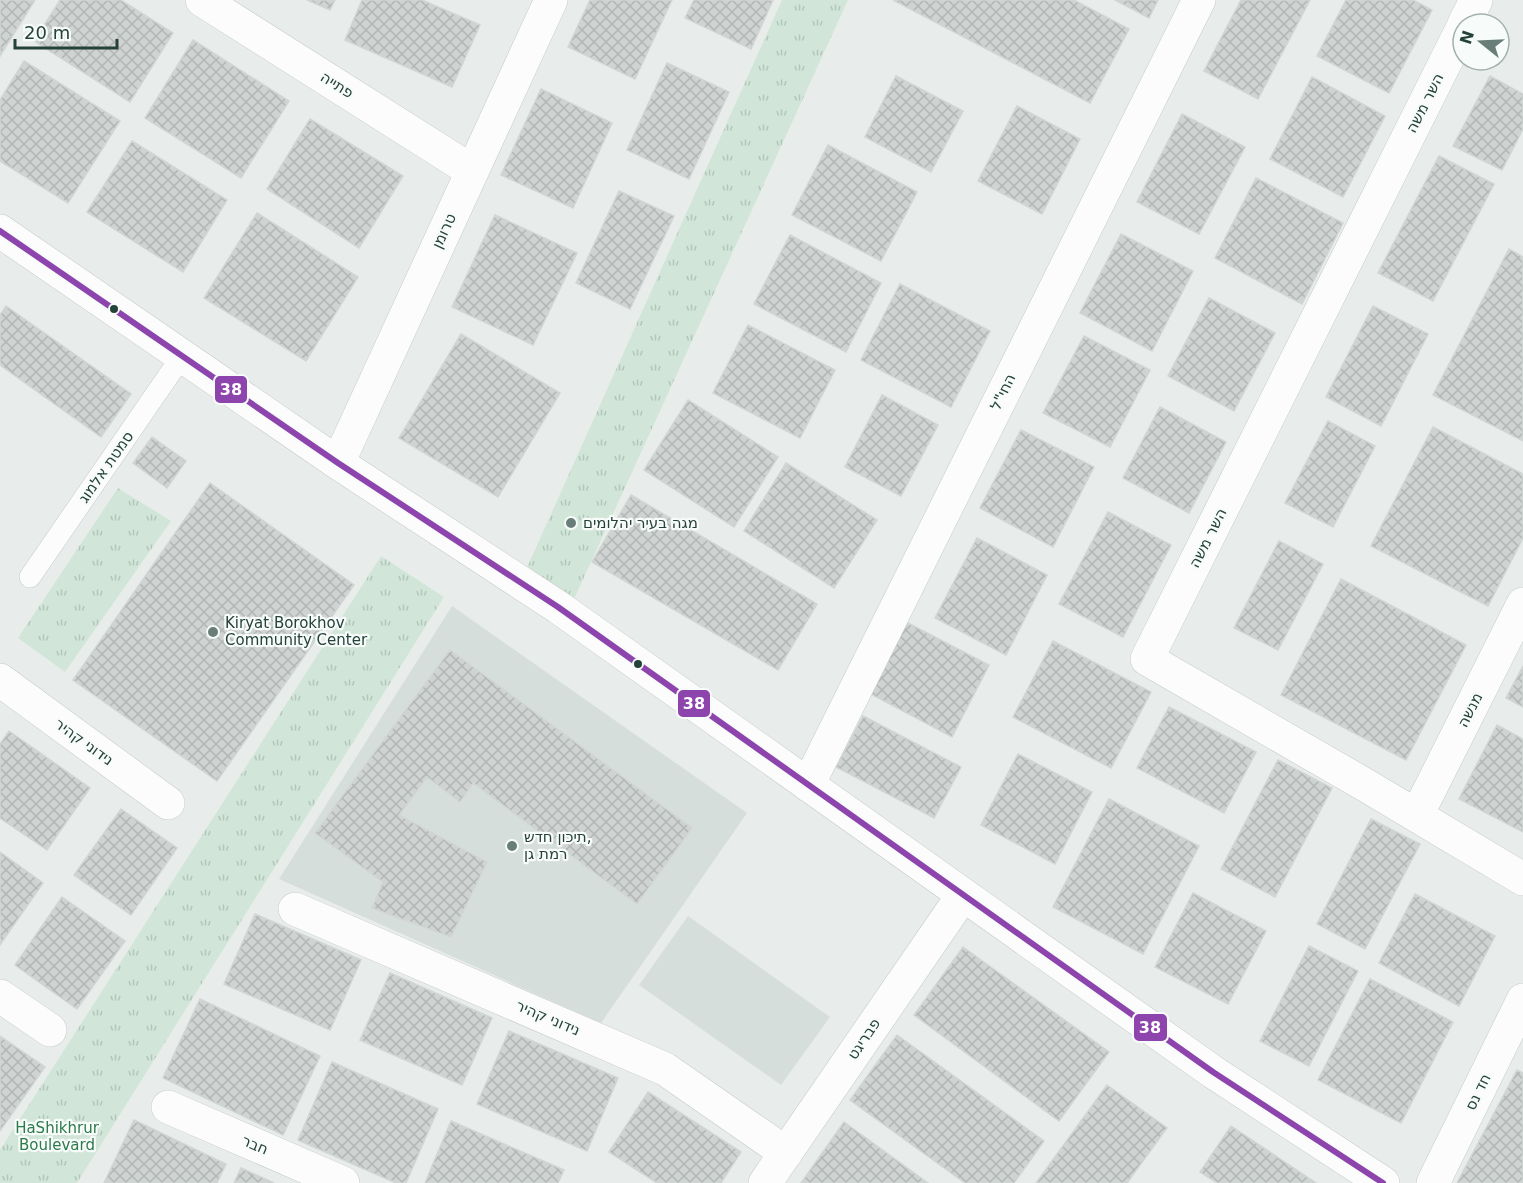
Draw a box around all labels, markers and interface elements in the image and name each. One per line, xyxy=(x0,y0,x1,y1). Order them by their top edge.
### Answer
scale bar xyxy=(15,12,117,50)
north arrow xyxy=(1451,12,1511,72)
text: 20 m xyxy=(24,22,70,43)
text: N xyxy=(1456,28,1478,47)
street label: פתייה xyxy=(317,68,357,102)
street label: השר משה xyxy=(1402,70,1448,136)
street label: טרומן xyxy=(428,211,460,251)
unlabelled marker xyxy=(108,303,120,315)
street label: החי"ל xyxy=(986,371,1020,413)
line badge: 38 xyxy=(214,375,248,404)
text: 38 xyxy=(220,380,242,399)
street label: סמטת אלמוג xyxy=(75,428,137,506)
street label: השר משה xyxy=(1185,505,1231,571)
place label: מגה בעיר יהלומים xyxy=(583,514,698,532)
marker: מגה בעיר יהלומים xyxy=(564,516,578,530)
place label: Kiryat Borokhov Community Center xyxy=(225,614,368,649)
marker: Kiryat Borokhov Community Center xyxy=(206,625,220,639)
unlabelled marker xyxy=(632,658,644,670)
line badge: 38 xyxy=(677,689,711,718)
street label: מנשה xyxy=(1454,690,1486,730)
text: 38 xyxy=(683,694,705,713)
street label: נידוני קהיר xyxy=(51,715,117,769)
place label: תיכון חדש, רמת גן xyxy=(524,828,591,863)
marker: תיכון חדש, רמת גן xyxy=(505,839,519,853)
street label: נידוני קהיר xyxy=(513,996,583,1040)
line badge: 38 xyxy=(1133,1013,1168,1042)
street label: פבריגט xyxy=(844,1015,884,1063)
text: 38 xyxy=(1139,1018,1161,1037)
street label: חד נס xyxy=(1461,1071,1495,1113)
park label: HaShikhrur Boulevard xyxy=(15,1119,100,1154)
street label: חבר xyxy=(239,1131,271,1159)

